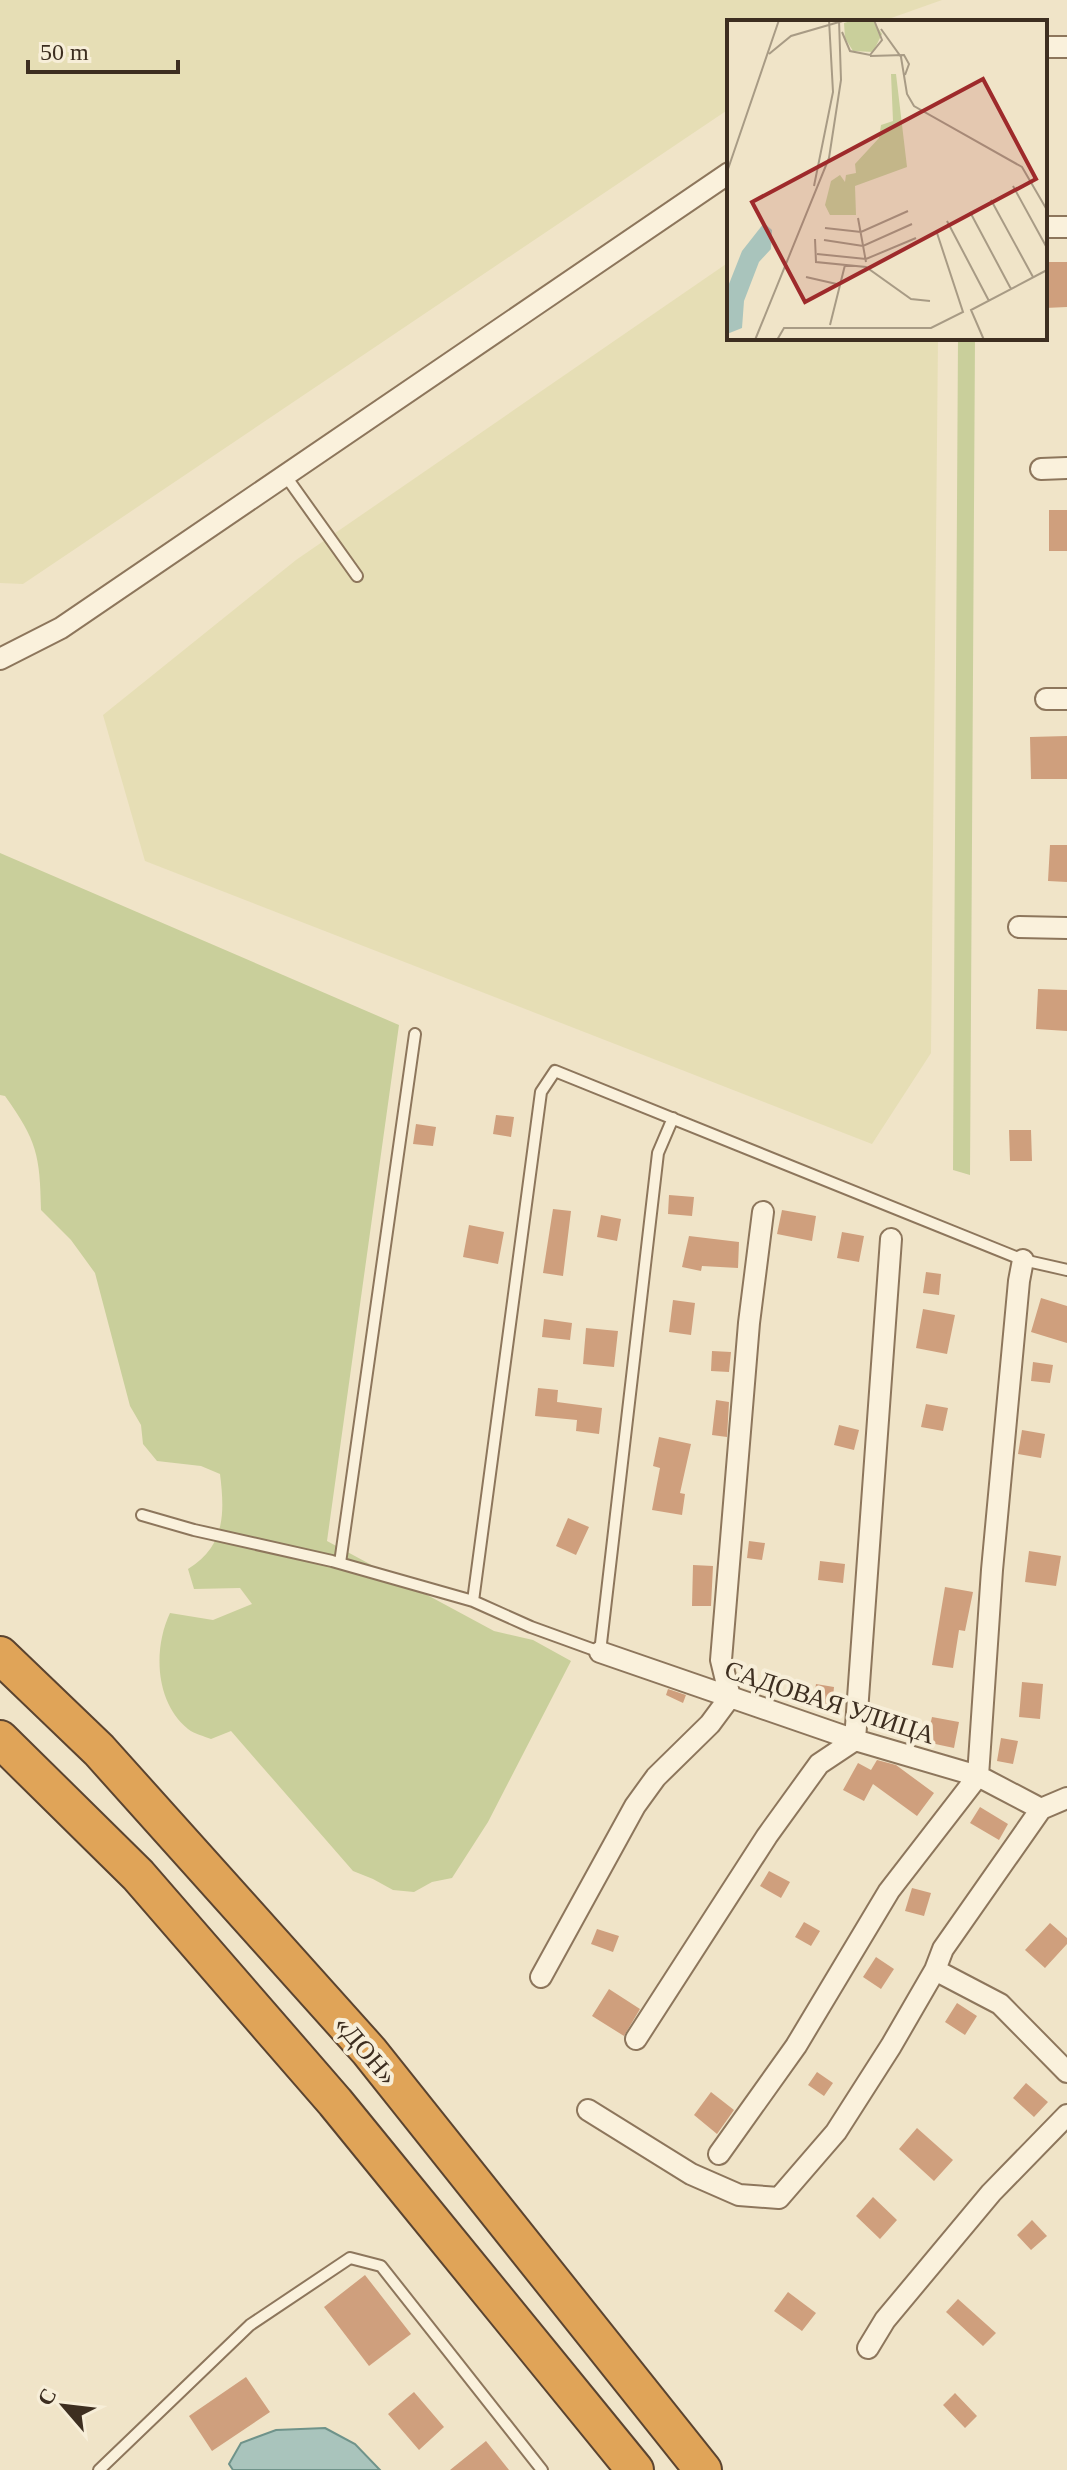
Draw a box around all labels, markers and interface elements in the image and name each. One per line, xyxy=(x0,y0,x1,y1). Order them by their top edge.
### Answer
inset map xyxy=(727,20,1047,340)
scale bar xyxy=(28,24,178,74)
text: 50 m xyxy=(40,39,89,65)
street label: САДОВАЯ УЛИЦА xyxy=(721,1655,939,1750)
street label: «ДОН» xyxy=(328,2010,403,2091)
north arrow xyxy=(24,2366,104,2446)
text: С xyxy=(32,2384,62,2410)

